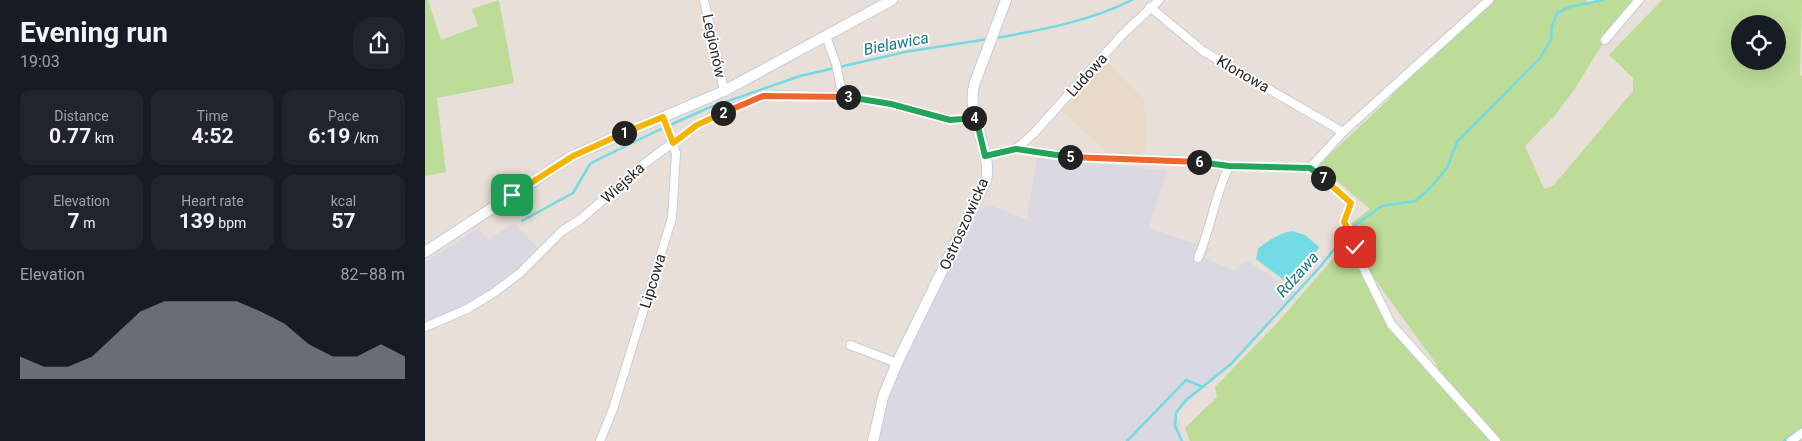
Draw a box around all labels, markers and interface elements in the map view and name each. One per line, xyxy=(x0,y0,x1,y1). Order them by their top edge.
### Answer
street label: Legionów xyxy=(698,12,730,80)
map controls xyxy=(1731,15,1786,70)
button: locate xyxy=(1731,15,1786,70)
text: Evening run xyxy=(20,16,168,49)
button: share xyxy=(353,17,405,69)
water label: Bielawica xyxy=(862,28,930,59)
street label: Ludowa xyxy=(1063,49,1111,101)
text: 19:03 xyxy=(20,52,60,71)
street label: Klonowa xyxy=(1213,52,1273,96)
pin: 3 xyxy=(835,84,861,110)
text: 3 xyxy=(844,89,853,105)
pin: 2 xyxy=(711,100,735,126)
text: 2 xyxy=(719,105,728,121)
pin: 4 xyxy=(961,106,987,130)
text: Distance xyxy=(54,108,109,124)
text: Time xyxy=(197,108,228,124)
text: Pace xyxy=(328,108,359,124)
text: 4 xyxy=(970,110,979,126)
pin: 1 xyxy=(611,120,637,146)
text: 0.77 xyxy=(49,124,91,148)
text: 4:52 xyxy=(191,124,234,148)
text: 6:19 xyxy=(308,124,350,148)
text: 1 xyxy=(620,125,629,141)
text: km xyxy=(91,130,114,146)
text: /km xyxy=(350,130,379,146)
pin: 5 xyxy=(1057,144,1083,170)
text: 5 xyxy=(1066,149,1075,165)
pin: 6 xyxy=(1187,150,1211,174)
text: 6 xyxy=(1195,154,1204,170)
street label: Wiejska xyxy=(598,159,648,207)
pin: 7 xyxy=(1311,166,1335,190)
text: 7 xyxy=(1319,170,1328,186)
pin xyxy=(491,174,533,216)
street label: Ostroszowicka xyxy=(936,175,992,273)
icon: arrive xyxy=(498,181,526,209)
text: Elevation xyxy=(53,193,110,209)
text: Heart rate xyxy=(181,193,244,209)
text: kcal xyxy=(331,193,356,209)
text: 7 xyxy=(68,209,80,233)
text: 139 xyxy=(179,209,215,233)
text: 57 xyxy=(331,209,356,233)
text: m xyxy=(80,215,95,231)
text: bpm xyxy=(215,215,246,231)
pin xyxy=(1334,226,1376,268)
icon: check xyxy=(1341,233,1369,261)
water label: Rdzawa xyxy=(1272,248,1323,301)
street label: Lipcowa xyxy=(636,252,670,310)
text: Elevation xyxy=(20,265,85,284)
text: 82–88 m xyxy=(341,265,405,284)

